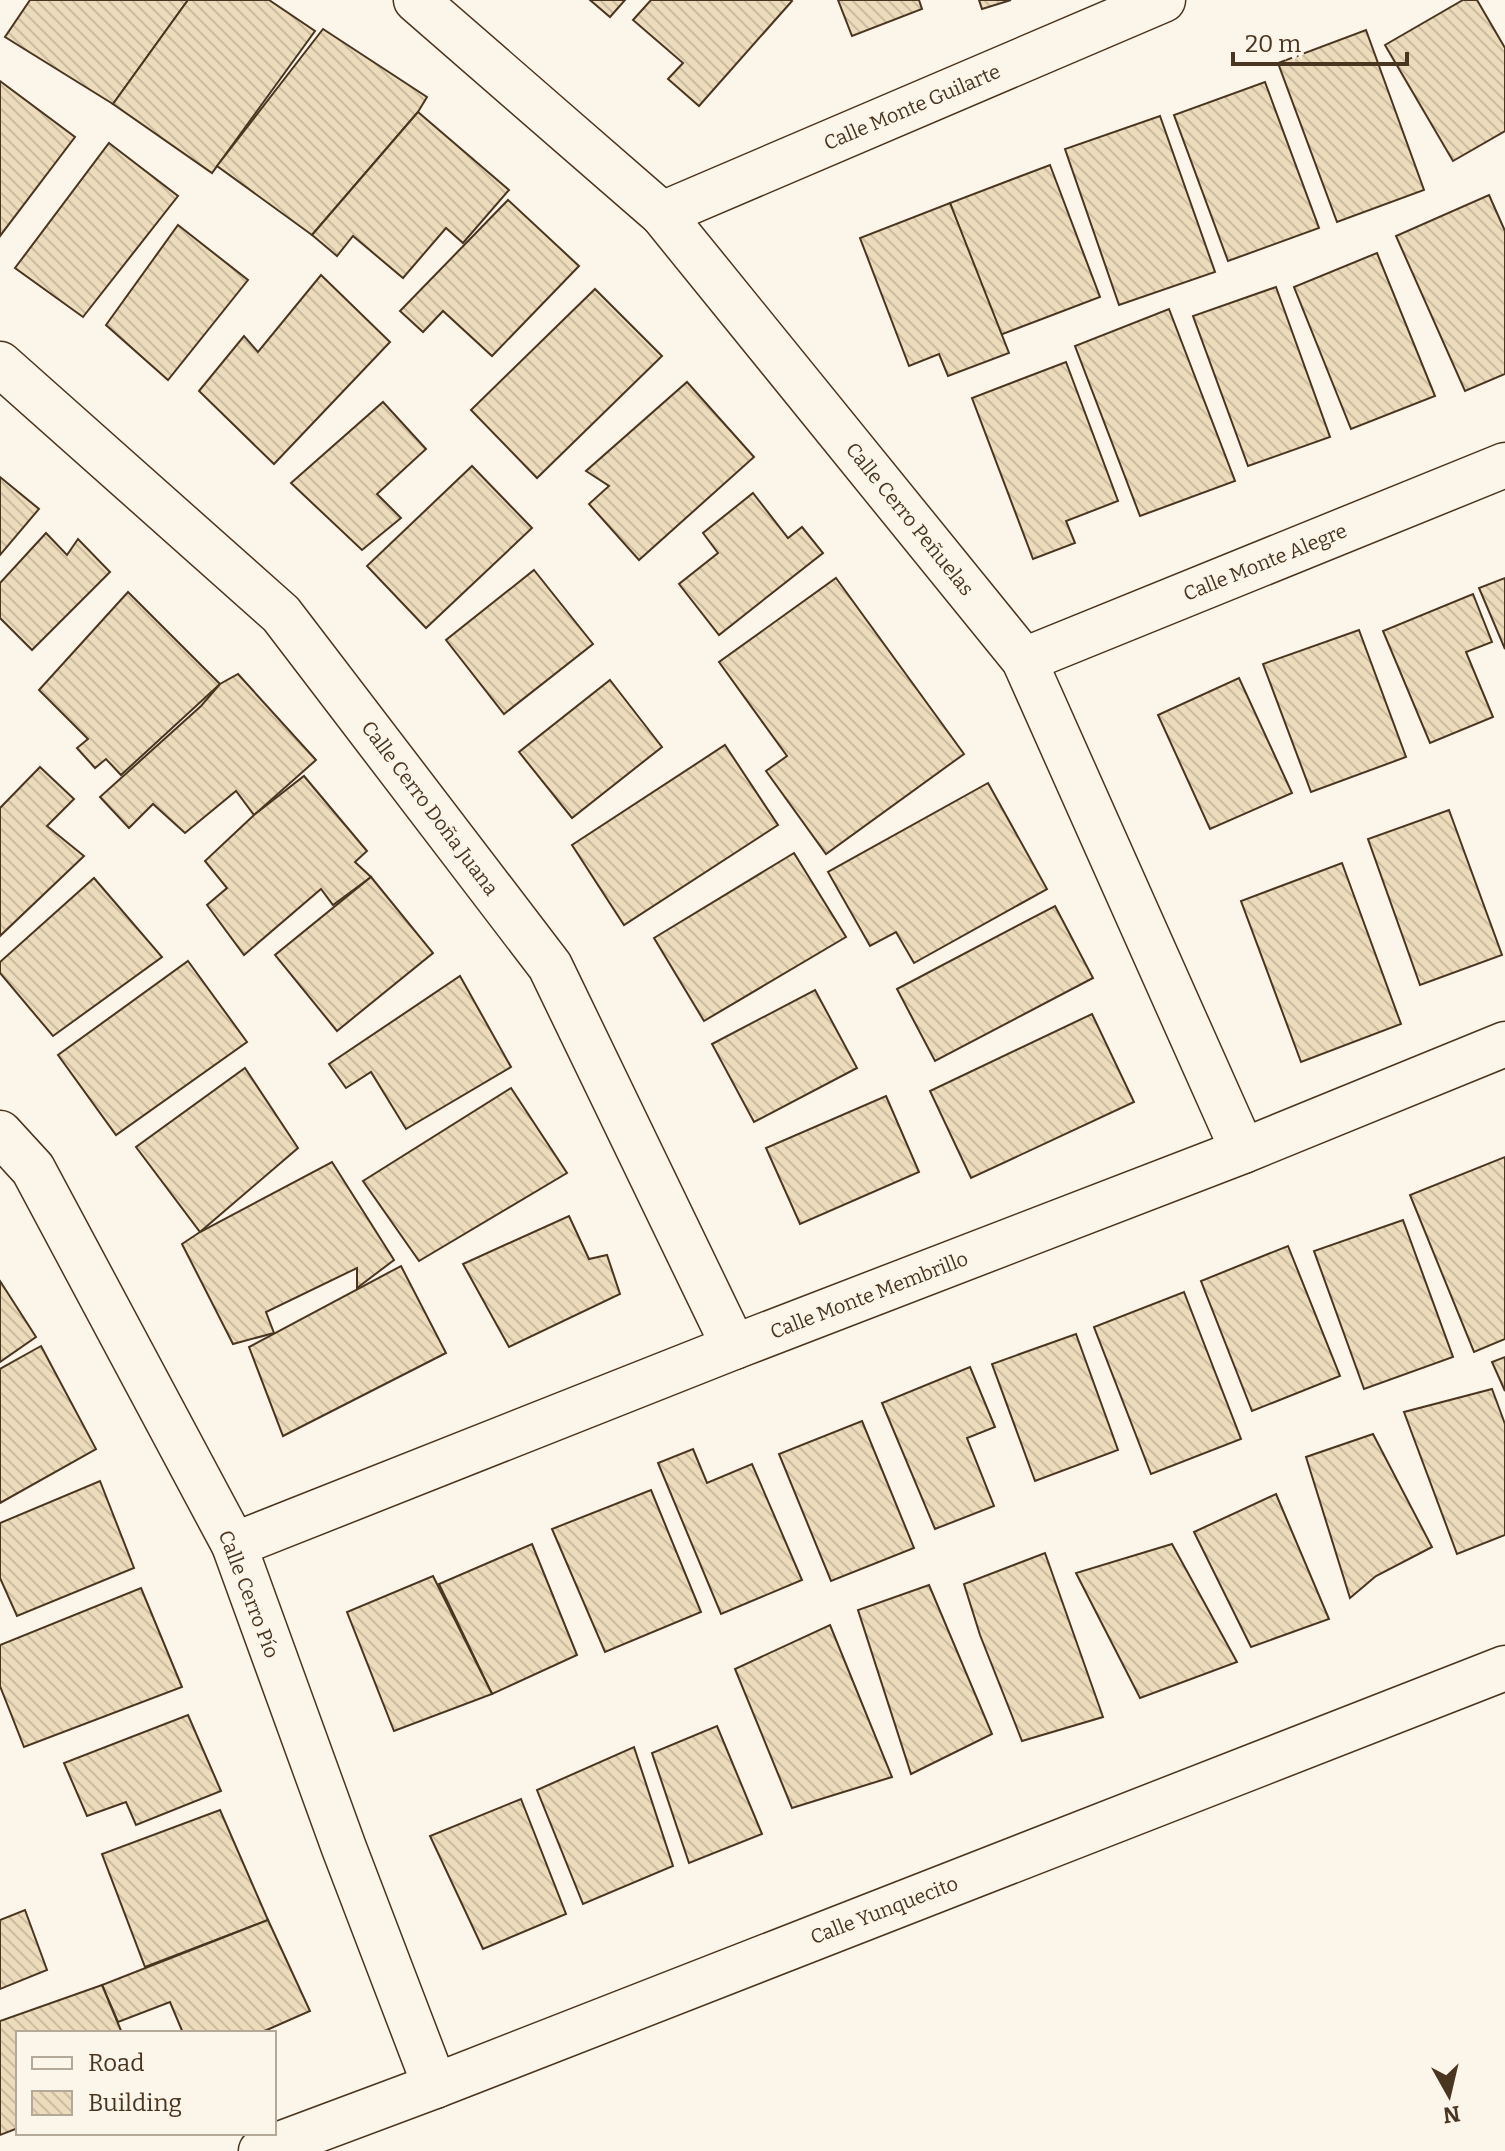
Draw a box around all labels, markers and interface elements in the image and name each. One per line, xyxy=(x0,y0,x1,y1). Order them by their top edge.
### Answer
scale bar xyxy=(1233,16,1407,66)
text: 20 m xyxy=(1245,30,1301,58)
street label: Calle Monte Guilarte xyxy=(820,59,1004,155)
street label: Calle Cerro Peñuelas xyxy=(841,438,979,600)
street label: Calle Monte Alegre xyxy=(1180,518,1350,606)
street label: Calle Cerro Doña Juana xyxy=(357,716,503,900)
street label: Calle Monte Membrillo xyxy=(767,1246,971,1344)
street label: Calle Cerro Pío xyxy=(214,1527,284,1661)
street label: Calle Yunquecito xyxy=(807,1871,961,1949)
legend xyxy=(16,2031,276,2135)
text: Road xyxy=(88,2049,144,2077)
north arrow xyxy=(1409,2055,1489,2135)
text: Building xyxy=(88,2089,182,2117)
text: N xyxy=(1441,2100,1462,2129)

